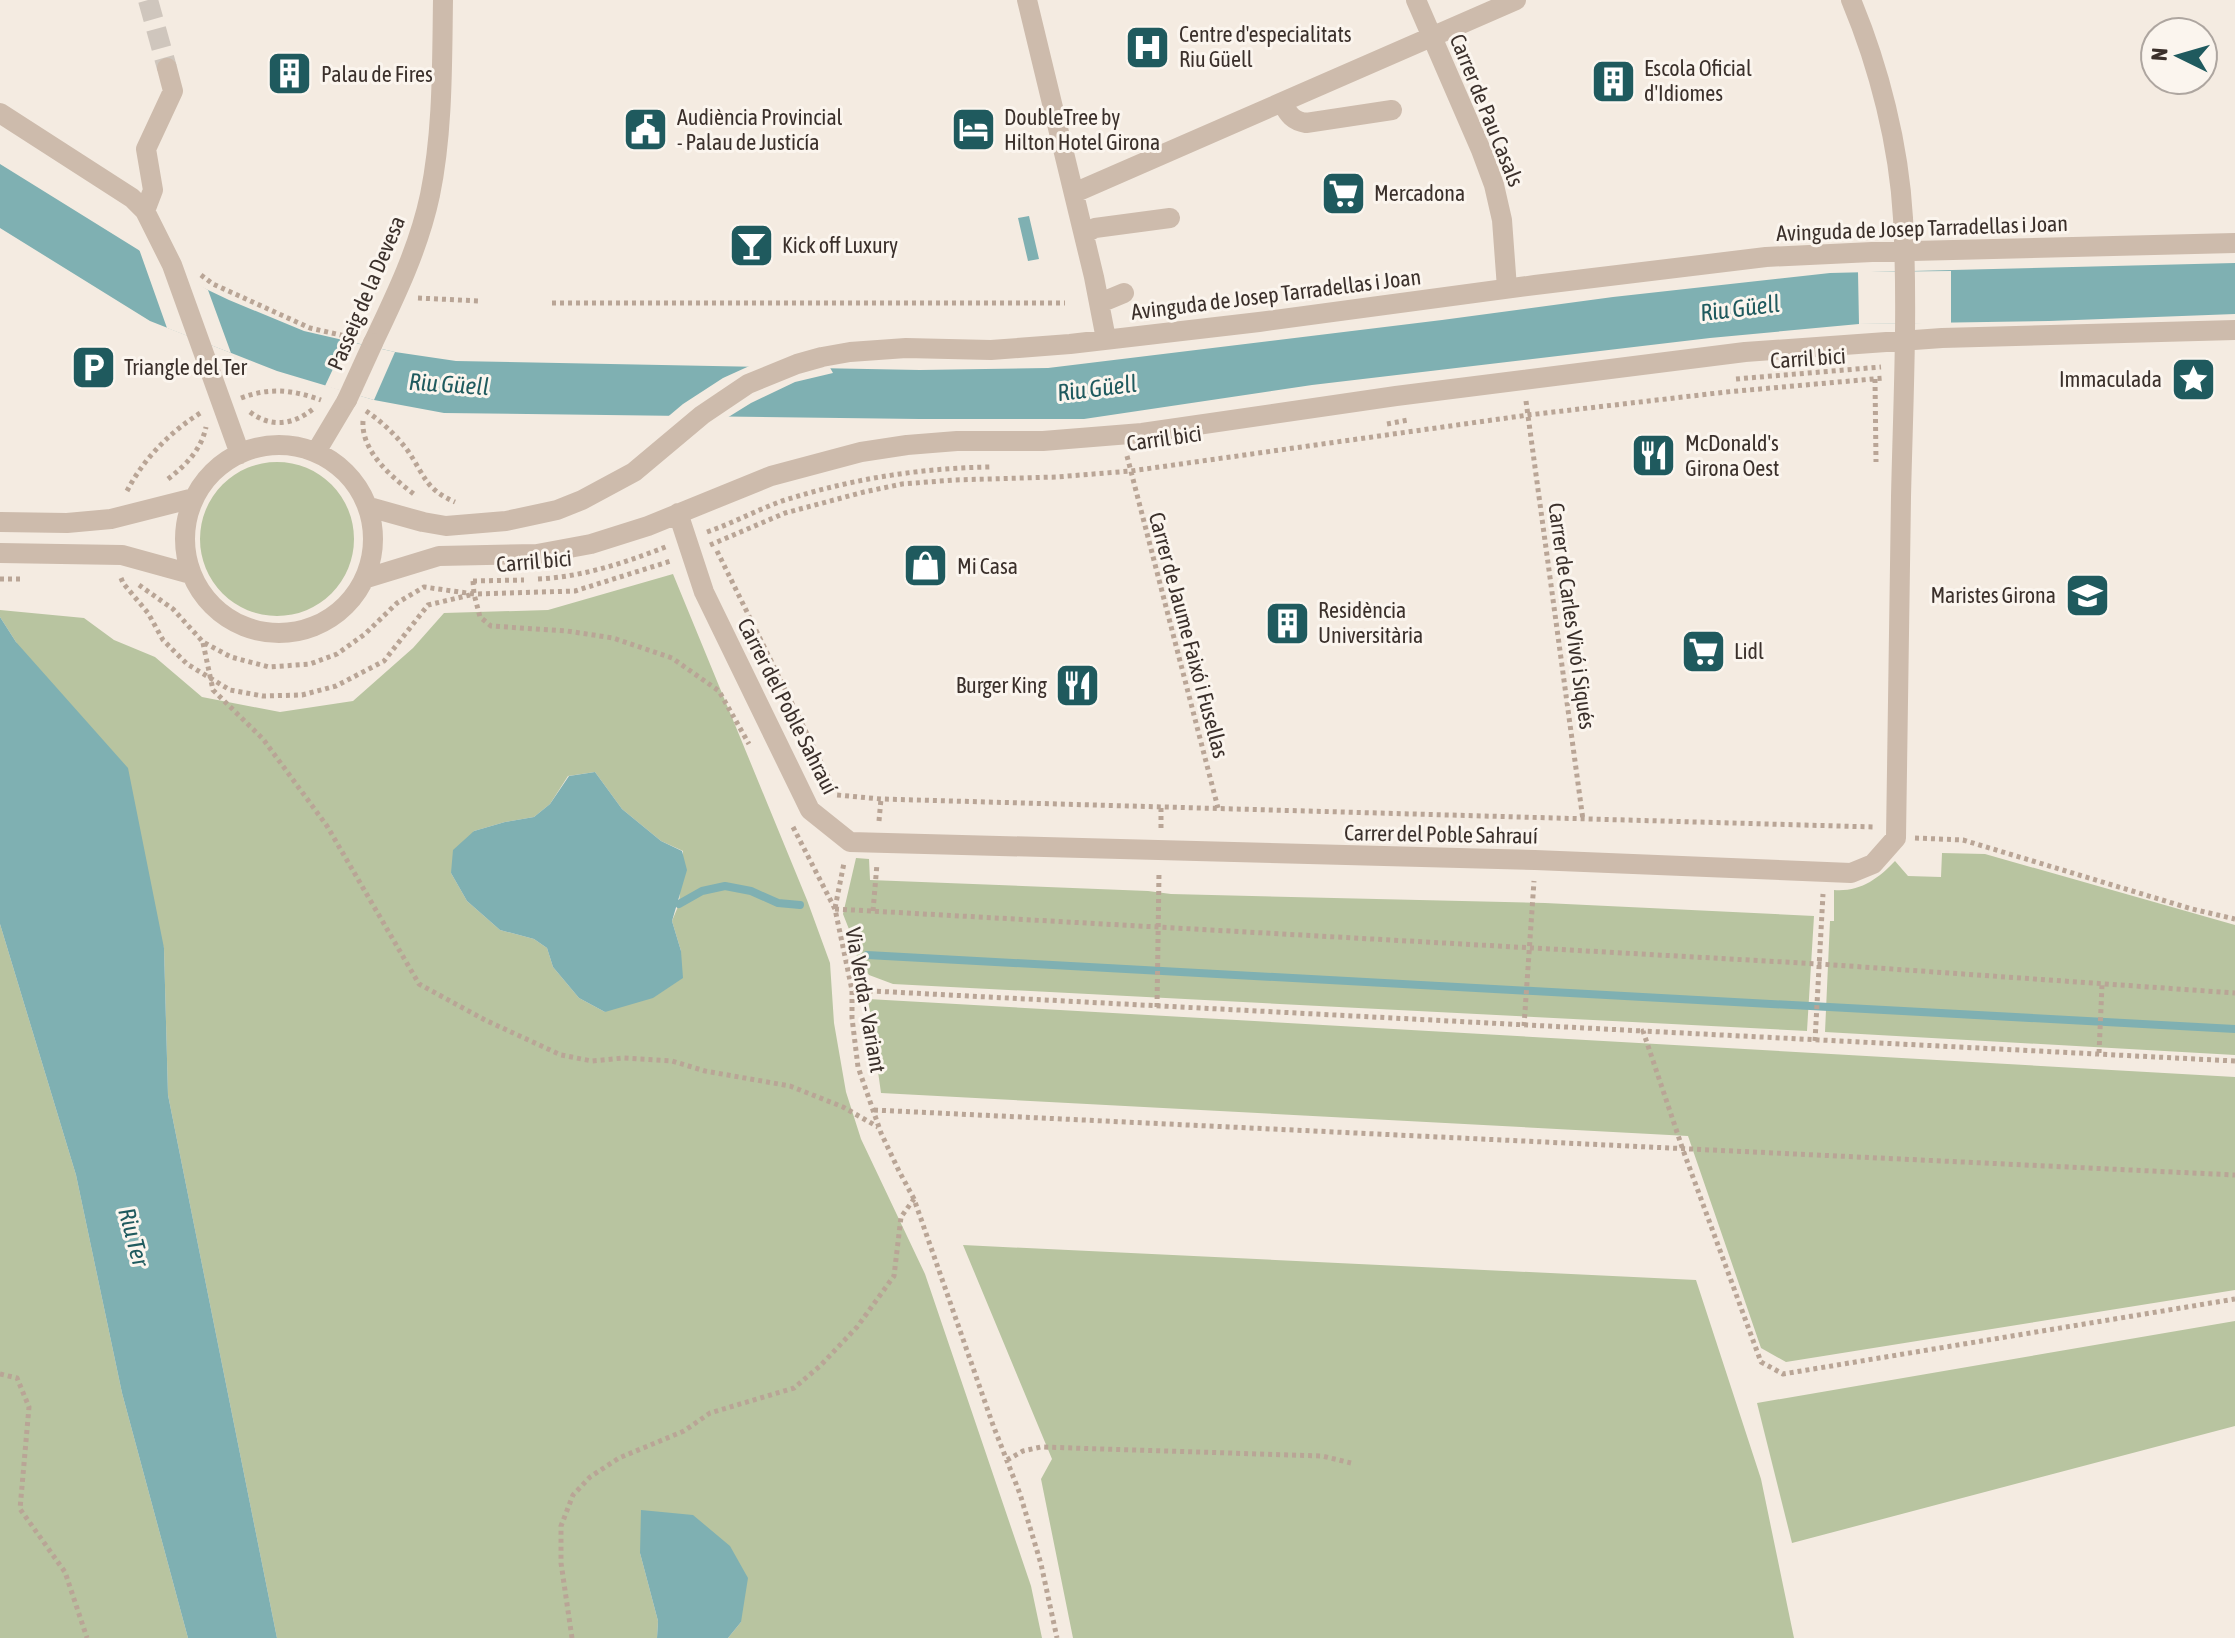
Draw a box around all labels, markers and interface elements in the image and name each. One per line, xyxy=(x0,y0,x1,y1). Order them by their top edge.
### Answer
north arrow xyxy=(2139,16,2219,96)
place label: Centre d'especialitats Riu Güell xyxy=(1179,21,1352,72)
hospital icon: Centre d'especialitats Riu Güell xyxy=(1124,23,1172,71)
street label: Carrer de Pau Casals xyxy=(1445,30,1529,190)
text: N xyxy=(2146,47,2173,62)
building icon: Palau de Fires xyxy=(266,50,314,98)
place label: Escola Oficial d'Idiomes xyxy=(1644,55,1752,106)
building icon: Escola Oficial d'Idiomes xyxy=(1589,57,1637,105)
place label: Palau de Fires xyxy=(321,61,433,87)
place label: Audiència Provincial - Palau de Justicía xyxy=(677,104,843,155)
place label: DoubleTree by Hilton Hotel Girona xyxy=(1004,104,1160,155)
public building icon: Audiència Provincial - Palau de Justicía xyxy=(622,106,670,154)
hotel icon: DoubleTree by Hilton Hotel Girona xyxy=(949,106,997,154)
supermarket icon: Mercadona xyxy=(1319,169,1367,217)
place label: Mercadona xyxy=(1374,180,1465,206)
street label: Avinguda de Josep Tarradellas i Joan xyxy=(1776,210,2068,246)
street label: Passeig de la Devesa xyxy=(322,212,410,374)
bar icon: Kick off Luxury xyxy=(727,221,775,269)
place label: Kick off Luxury xyxy=(782,232,898,258)
street label: Avinguda de Josep Tarradellas i Joan xyxy=(1130,263,1422,325)
water label: Riu Güell xyxy=(1698,290,1782,326)
street label: Carril bici xyxy=(1769,342,1847,374)
parking icon: Triangle del Ter xyxy=(69,343,117,391)
place label: Triangle del Ter xyxy=(124,354,247,380)
place icon: Immaculada xyxy=(2169,355,2217,403)
place label: Immaculada xyxy=(2059,366,2162,392)
water label: Riu Güell xyxy=(408,368,490,400)
water label: Riu Güell xyxy=(1055,370,1139,406)
street label: Carril bici xyxy=(1125,420,1203,456)
place label: McDonald's Girona Oest xyxy=(1685,430,1779,481)
restaurant icon: McDonald's Girona Oest xyxy=(1630,432,1678,480)
street label: Carrer de Carles Vivó i Siqués xyxy=(1543,501,1601,731)
street label: Carrer de Jaume Faixó i Fusellas xyxy=(1144,509,1234,761)
shop icon: Mi Casa xyxy=(902,542,950,590)
street label: Carril bici xyxy=(495,545,573,577)
place label: Mi Casa xyxy=(957,553,1018,579)
school or university icon: Maristes Girona xyxy=(2063,571,2111,619)
place label: Maristes Girona xyxy=(1930,582,2056,608)
place label: Residència Universitària xyxy=(1318,597,1423,648)
building icon: Residència Universitària xyxy=(1263,599,1311,647)
street label: Carrer del Poble Sahrauí xyxy=(732,614,844,798)
supermarket icon: Lidl xyxy=(1679,627,1727,675)
place label: Lidl xyxy=(1734,638,1764,664)
restaurant icon: Burger King xyxy=(1054,661,1102,709)
place label: Burger King xyxy=(956,672,1048,698)
street label: Carrer del Poble Sahrauí xyxy=(1344,819,1538,849)
street label: Via Verda - Variant xyxy=(840,925,892,1075)
water label: Riu Ter xyxy=(113,1205,155,1270)

